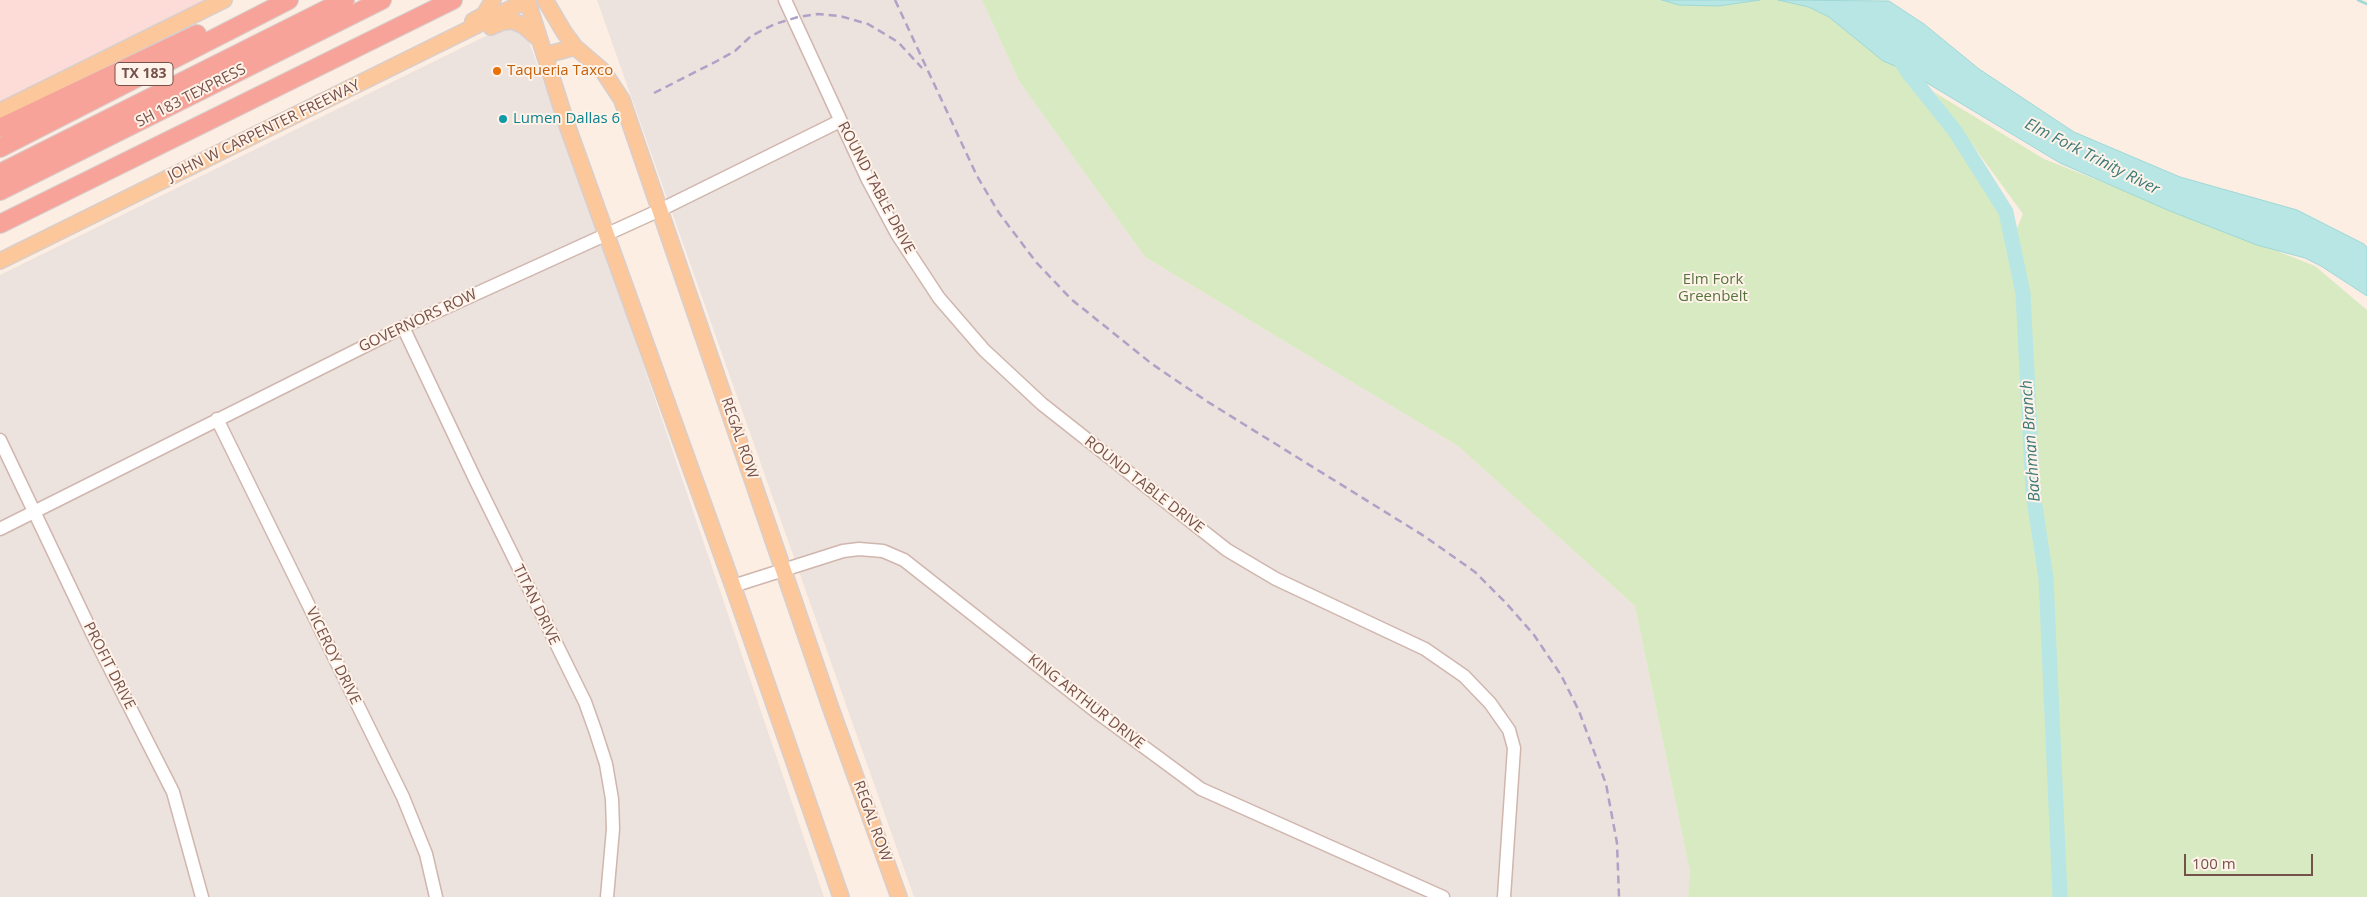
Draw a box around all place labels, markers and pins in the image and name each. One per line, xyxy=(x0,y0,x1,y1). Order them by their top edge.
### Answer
place label: Taqueria Taxco xyxy=(507,62,613,80)
marker: Taqueria Taxco xyxy=(491,65,503,77)
place label: Lumen Dallas 6 xyxy=(513,110,620,128)
marker: Lumen Dallas 6 xyxy=(497,113,509,125)

